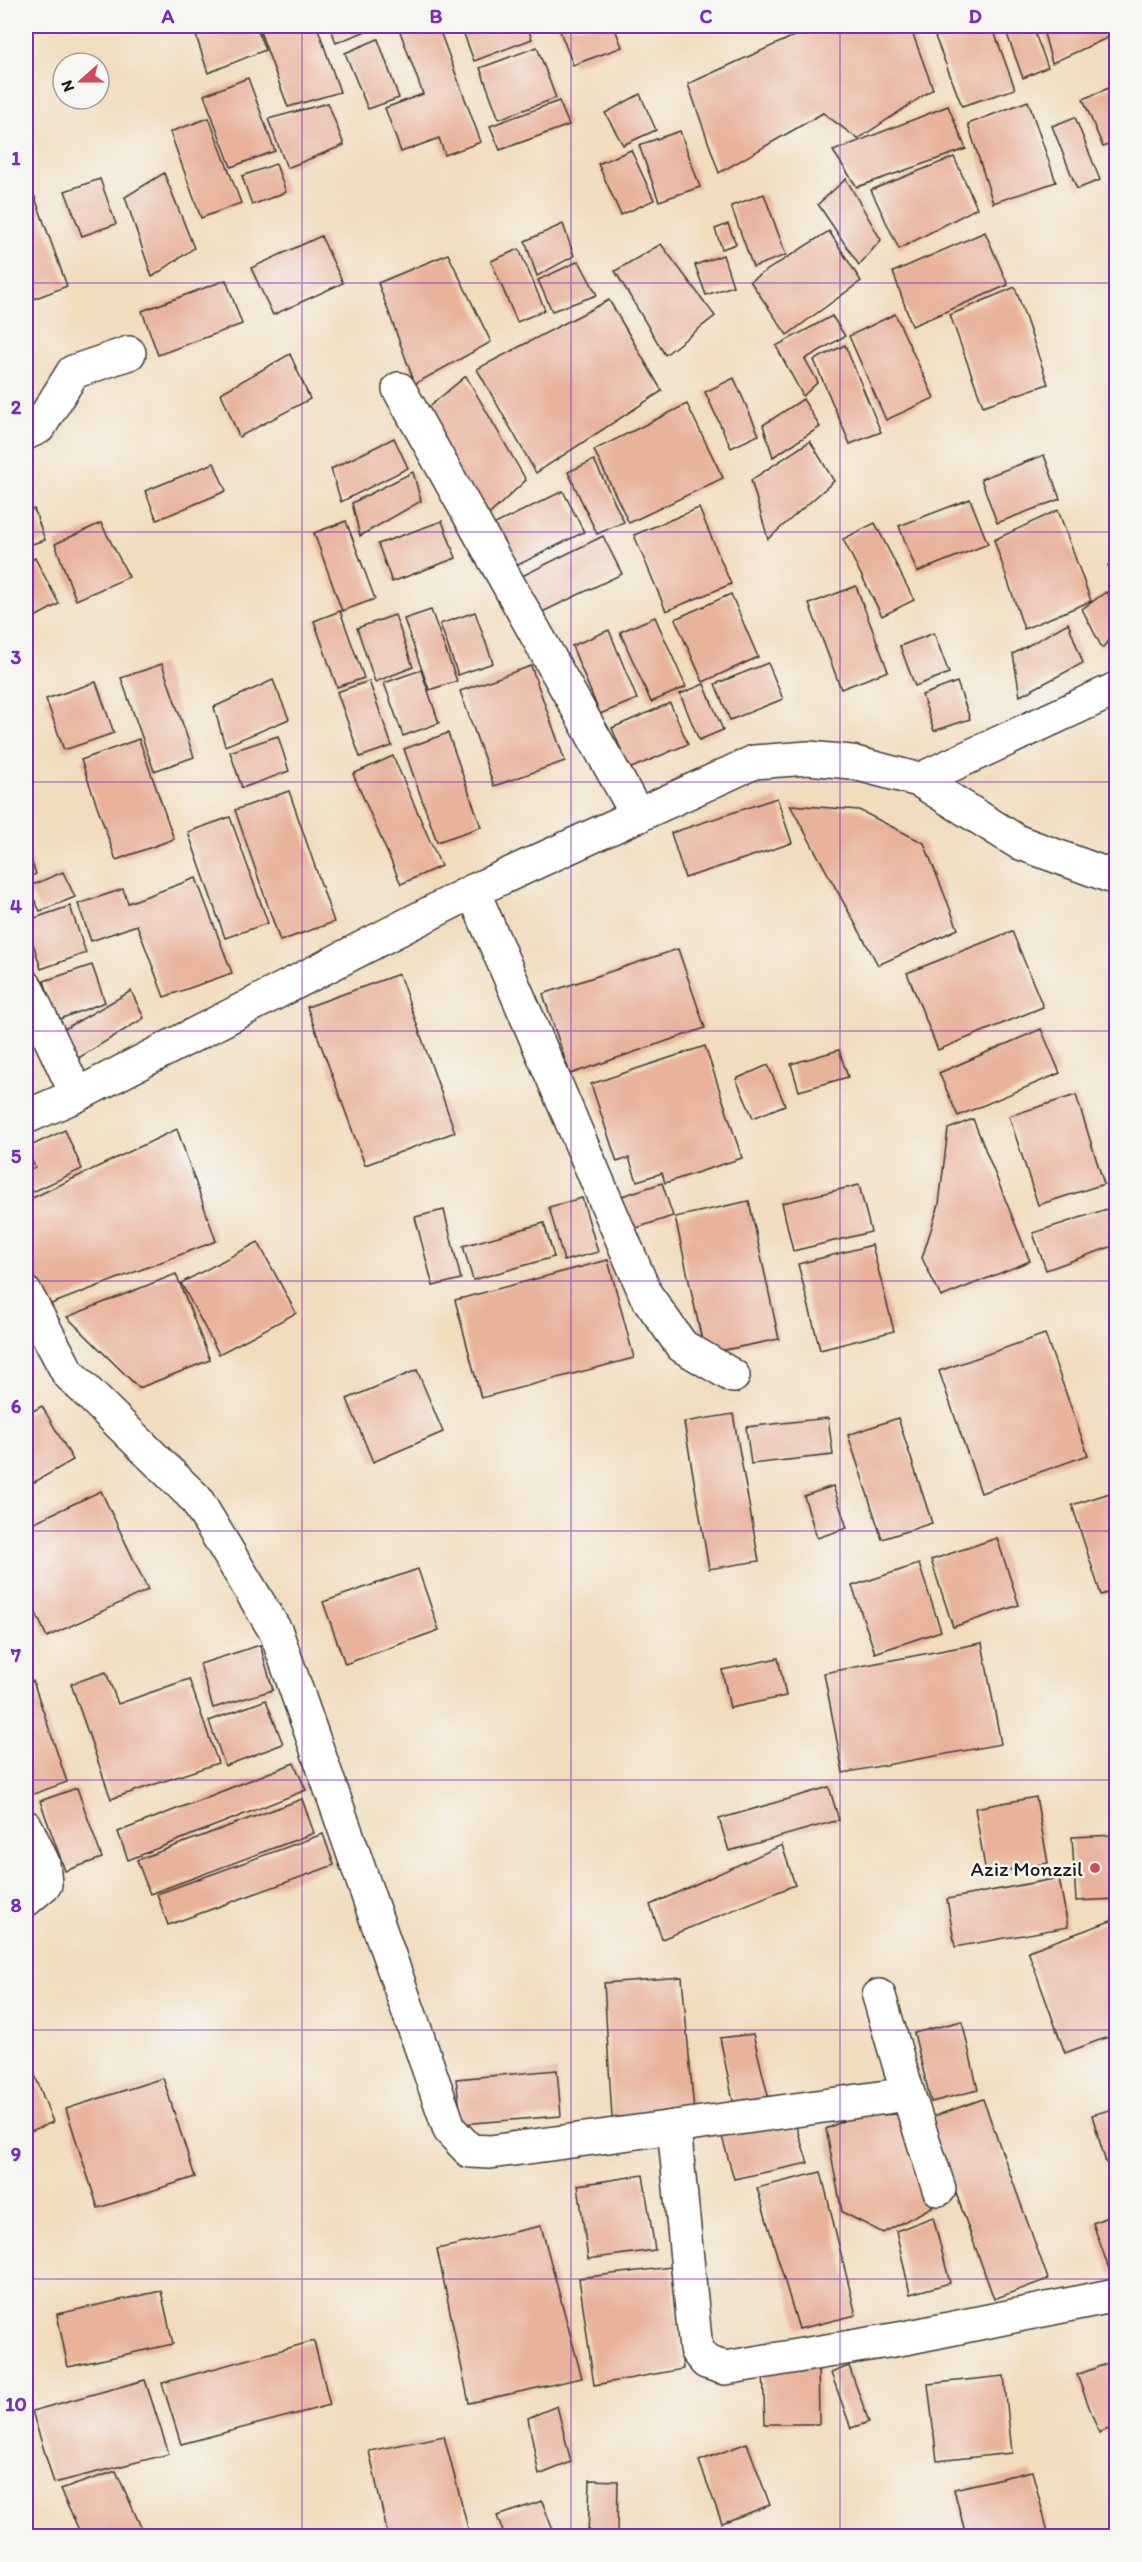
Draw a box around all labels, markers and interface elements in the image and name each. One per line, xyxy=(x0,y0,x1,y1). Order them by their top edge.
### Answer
text: A xyxy=(161,4,175,28)
text: B xyxy=(430,4,443,28)
text: C xyxy=(700,4,713,28)
text: D xyxy=(968,4,982,28)
north arrow xyxy=(51,51,111,111)
text: N xyxy=(57,78,78,95)
text: 1 xyxy=(11,146,21,170)
text: 2 xyxy=(11,395,22,419)
text: 3 xyxy=(11,645,22,669)
text: 4 xyxy=(10,894,22,918)
text: 5 xyxy=(11,1144,22,1168)
text: 6 xyxy=(11,1394,22,1418)
text: 7 xyxy=(10,1643,21,1667)
place label: Aziz Monzzil xyxy=(971,1856,1083,1881)
marker: Aziz Monzzil xyxy=(1088,1861,1102,1875)
text: 8 xyxy=(11,1893,22,1917)
text: 9 xyxy=(11,2142,21,2166)
text: 10 xyxy=(5,2392,27,2416)

